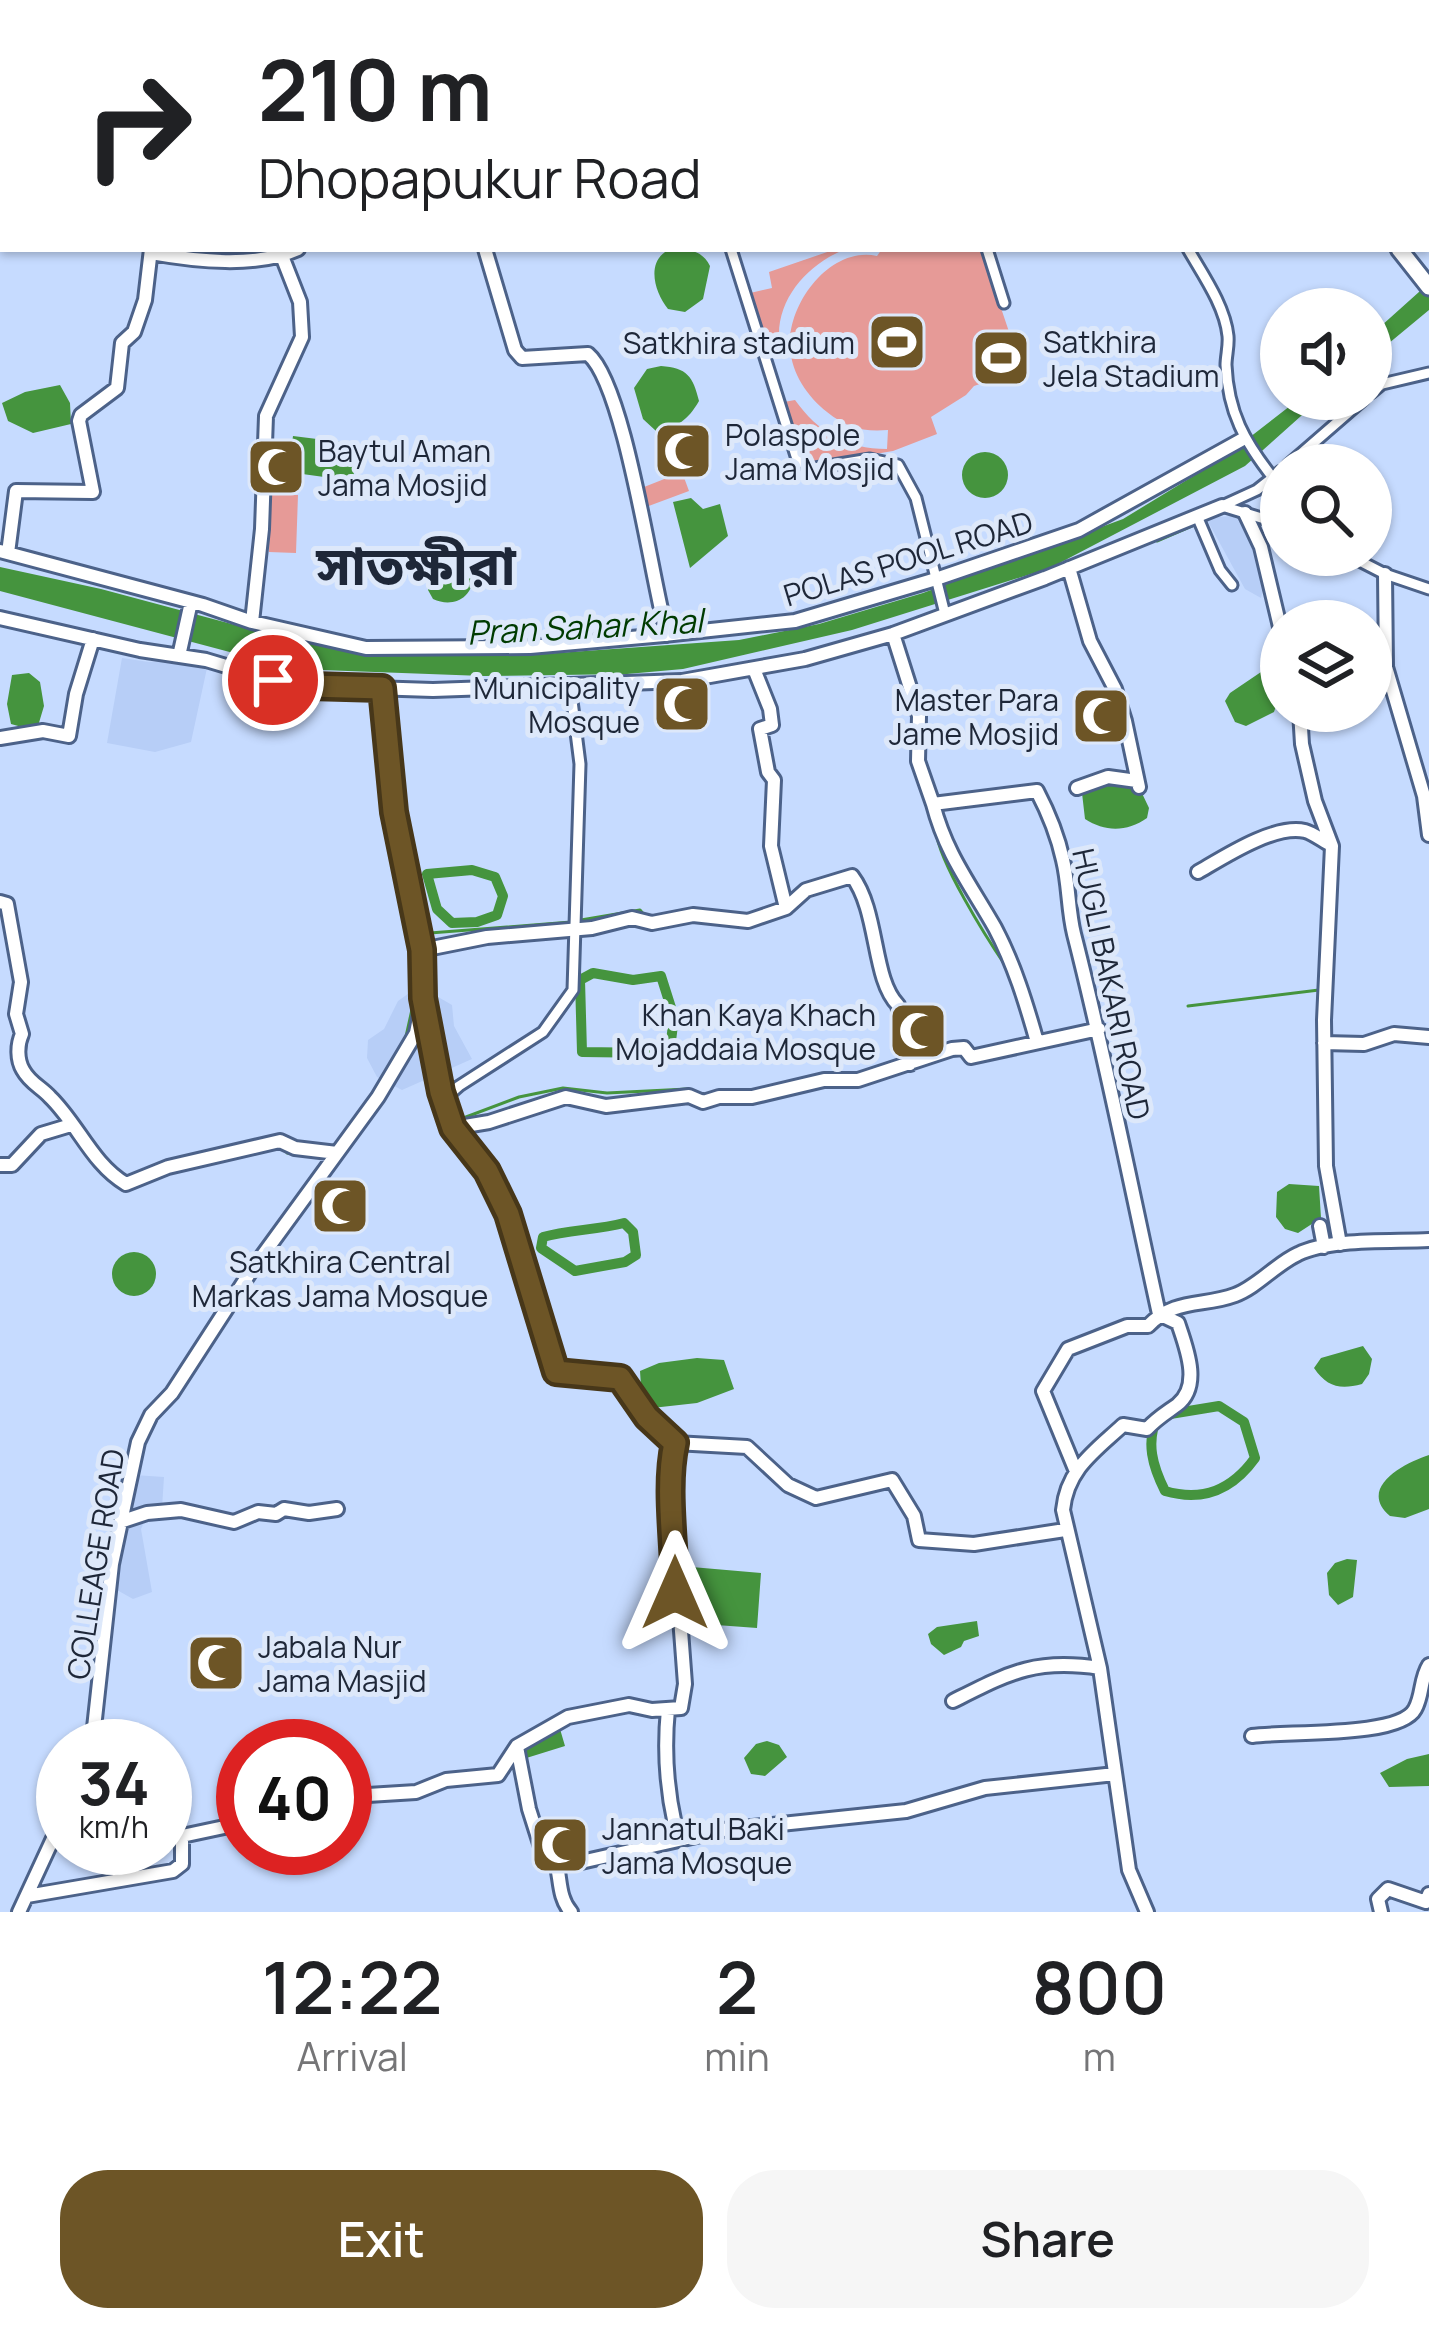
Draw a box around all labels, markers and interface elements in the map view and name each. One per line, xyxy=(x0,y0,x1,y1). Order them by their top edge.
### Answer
text: 210 m xyxy=(258,31,492,146)
icon: right xyxy=(60,48,216,204)
text: Dhopapukur Road xyxy=(258,140,701,214)
map controls xyxy=(1260,288,1392,732)
button: sound xyxy=(1260,288,1392,420)
sports icon: Satkhira stadium xyxy=(866,311,928,373)
place label: Satkhira Jela Stadium xyxy=(1043,321,1219,396)
place label: Satkhira stadium xyxy=(623,322,855,363)
sports icon: Satkhira Jela Stadium xyxy=(970,327,1032,389)
place label: Polaspole Jama Mosjid xyxy=(725,414,895,489)
mosque icon: Polaspole Jama Mosjid xyxy=(652,420,714,482)
place label: Baytul Aman Jama Mosjid xyxy=(318,430,491,505)
mosque icon: Baytul Aman Jama Mosjid xyxy=(245,436,307,498)
button: search xyxy=(1260,444,1392,576)
street label: POLAS POOL ROAD xyxy=(778,501,1038,615)
district label: সাতক্ষীরা xyxy=(315,527,516,601)
water label: Pran Sahar Khal xyxy=(466,597,708,655)
button: layers xyxy=(1260,600,1392,732)
pin xyxy=(222,629,324,731)
icon: arrive xyxy=(240,647,306,713)
place label: Municipality Mosque xyxy=(473,667,640,742)
mosque icon: Municipality Mosque xyxy=(651,673,713,735)
place label: Master Para Jame Mosjid xyxy=(889,679,1059,754)
mosque icon: Master Para Jame Mosjid xyxy=(1070,685,1132,747)
street label: HUGLI BAKARI ROAD xyxy=(1063,845,1161,1123)
place label: Khan Kaya Khach Mojaddaia Mosque xyxy=(615,994,876,1069)
mosque icon: Khan Kaya Khach Mojaddaia Mosque xyxy=(887,1000,949,1062)
mosque icon: Satkhira Central Markas Jama Mosque xyxy=(309,1175,371,1237)
place label: Satkhira Central Markas Jama Mosque xyxy=(192,1241,488,1316)
street label: COLLEAGE ROAD xyxy=(57,1446,133,1682)
position arrow xyxy=(612,1530,738,1656)
place label: Jabala Nur Jama Masjid xyxy=(258,1626,427,1701)
mosque icon: Jabala Nur Jama Masjid xyxy=(185,1632,247,1694)
speed limit sign: 40 xyxy=(216,1719,372,1875)
text: 34 xyxy=(78,1741,150,1823)
text: km/h xyxy=(79,1806,149,1847)
place label: Jannatul Baki Jama Mosque xyxy=(602,1808,792,1883)
mosque icon: Jannatul Baki Jama Mosque xyxy=(529,1814,591,1876)
text: 12:22 xyxy=(262,1937,443,2036)
text: 2 xyxy=(716,1937,758,2036)
text: 800 xyxy=(1031,1937,1167,2036)
text: Arrival xyxy=(296,2029,408,2083)
text: min xyxy=(704,2029,770,2083)
text: m xyxy=(1083,2029,1116,2083)
button: Exit xyxy=(60,2170,703,2308)
button: Share xyxy=(727,2170,1369,2308)

